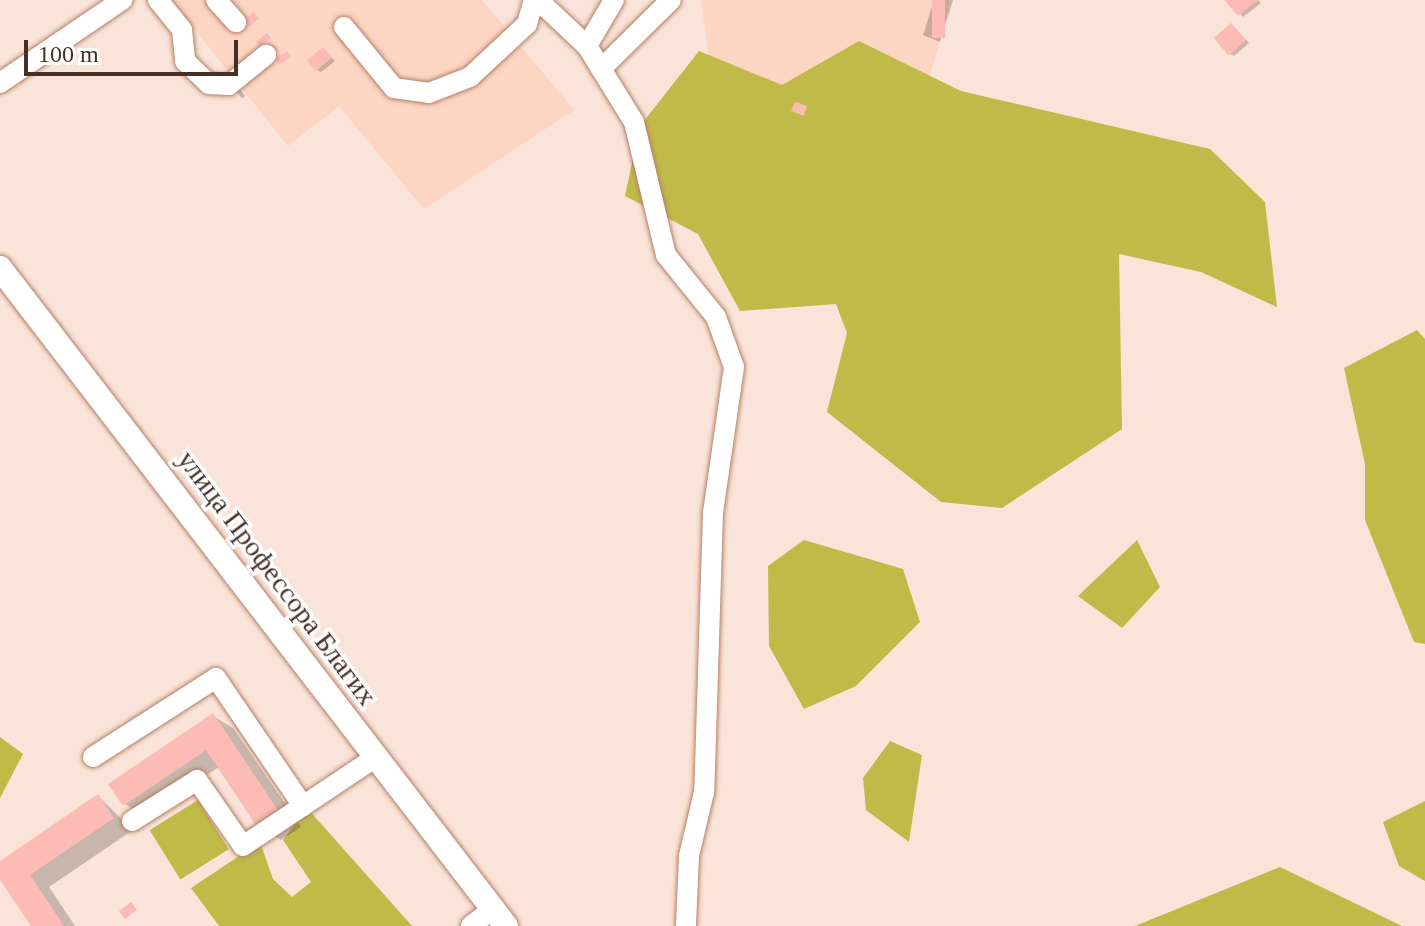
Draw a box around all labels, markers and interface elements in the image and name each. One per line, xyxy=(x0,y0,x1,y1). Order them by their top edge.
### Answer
scale bar xyxy=(28,24,242,74)
text: 100 m xyxy=(38,41,99,67)
street label: улица Профессора Благих xyxy=(170,444,384,712)

